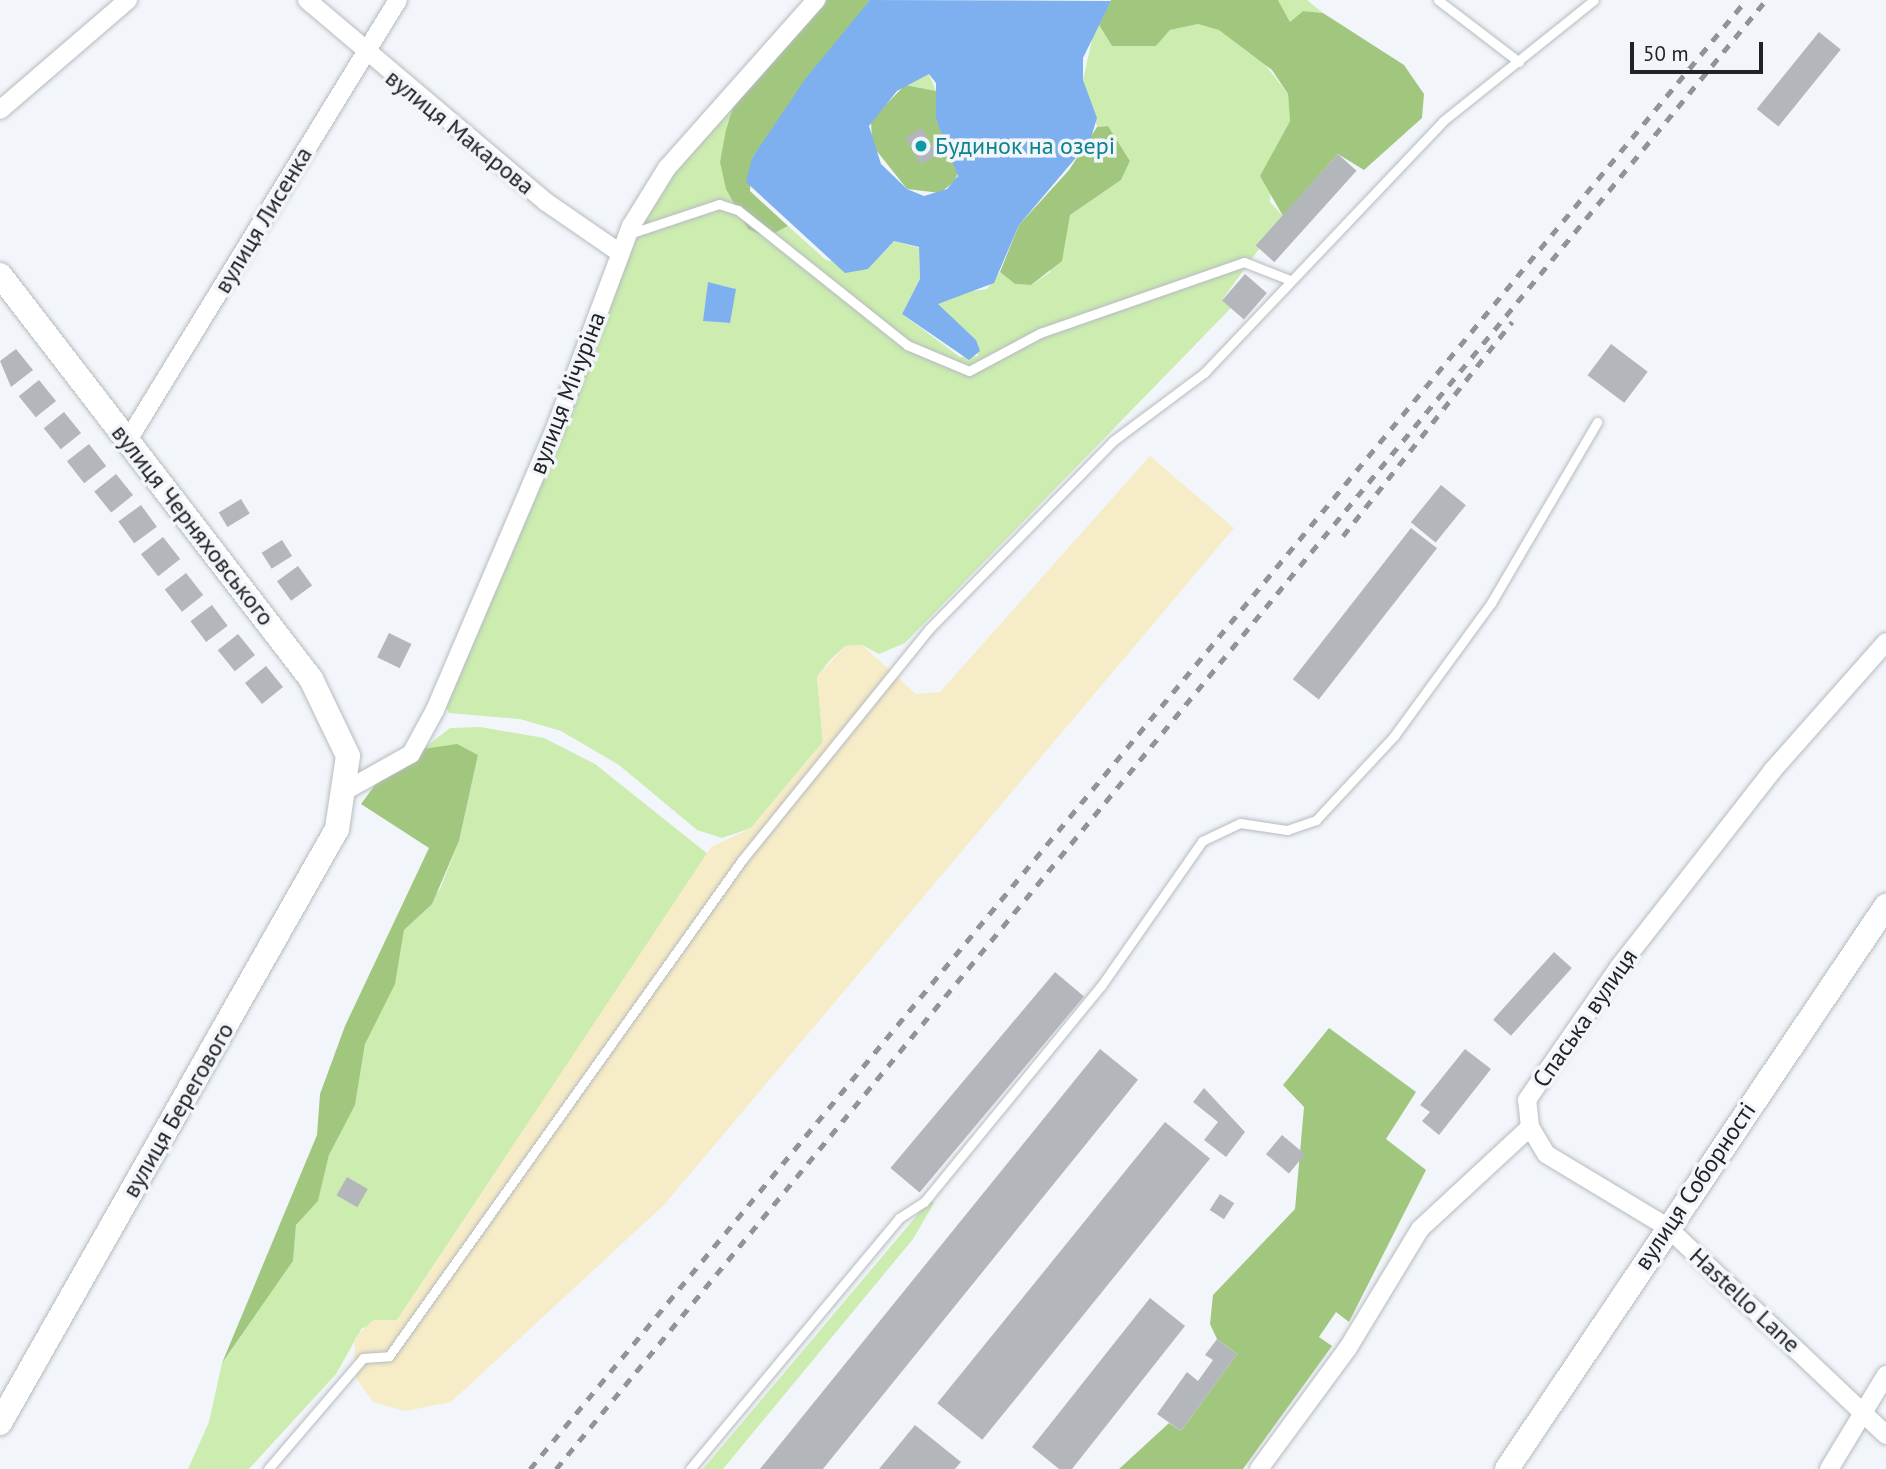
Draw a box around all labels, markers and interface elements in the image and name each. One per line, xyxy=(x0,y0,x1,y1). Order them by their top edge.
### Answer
scale bar xyxy=(1634,28,1767,72)
text: 50 m xyxy=(1643,40,1689,67)
street label: вулиця Макарова xyxy=(380,63,540,201)
place label: Будинок на озері xyxy=(935,132,1115,160)
marker: Будинок на озері xyxy=(913,138,929,154)
street label: вулиця Лисенка xyxy=(208,142,318,298)
street label: вулиця Мічуріна xyxy=(523,308,611,478)
street label: вулиця Черняховського xyxy=(106,419,280,631)
street label: Спаська вулиця xyxy=(1527,943,1643,1093)
street label: вулиця Берегового xyxy=(116,1017,240,1203)
street label: вулиця Соборності xyxy=(1628,1097,1762,1275)
street label: Hastello Lane xyxy=(1684,1242,1806,1358)

